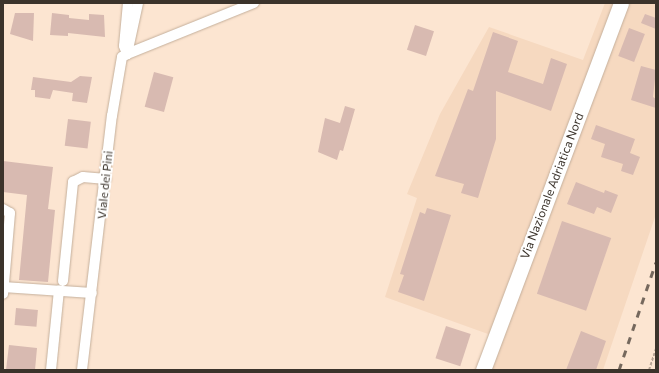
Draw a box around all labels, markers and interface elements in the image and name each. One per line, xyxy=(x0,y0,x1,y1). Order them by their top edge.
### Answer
street label: Via Nazionale Adriatica Nord xyxy=(517,111,587,261)
street label: Viale dei Pini xyxy=(94,150,116,220)

